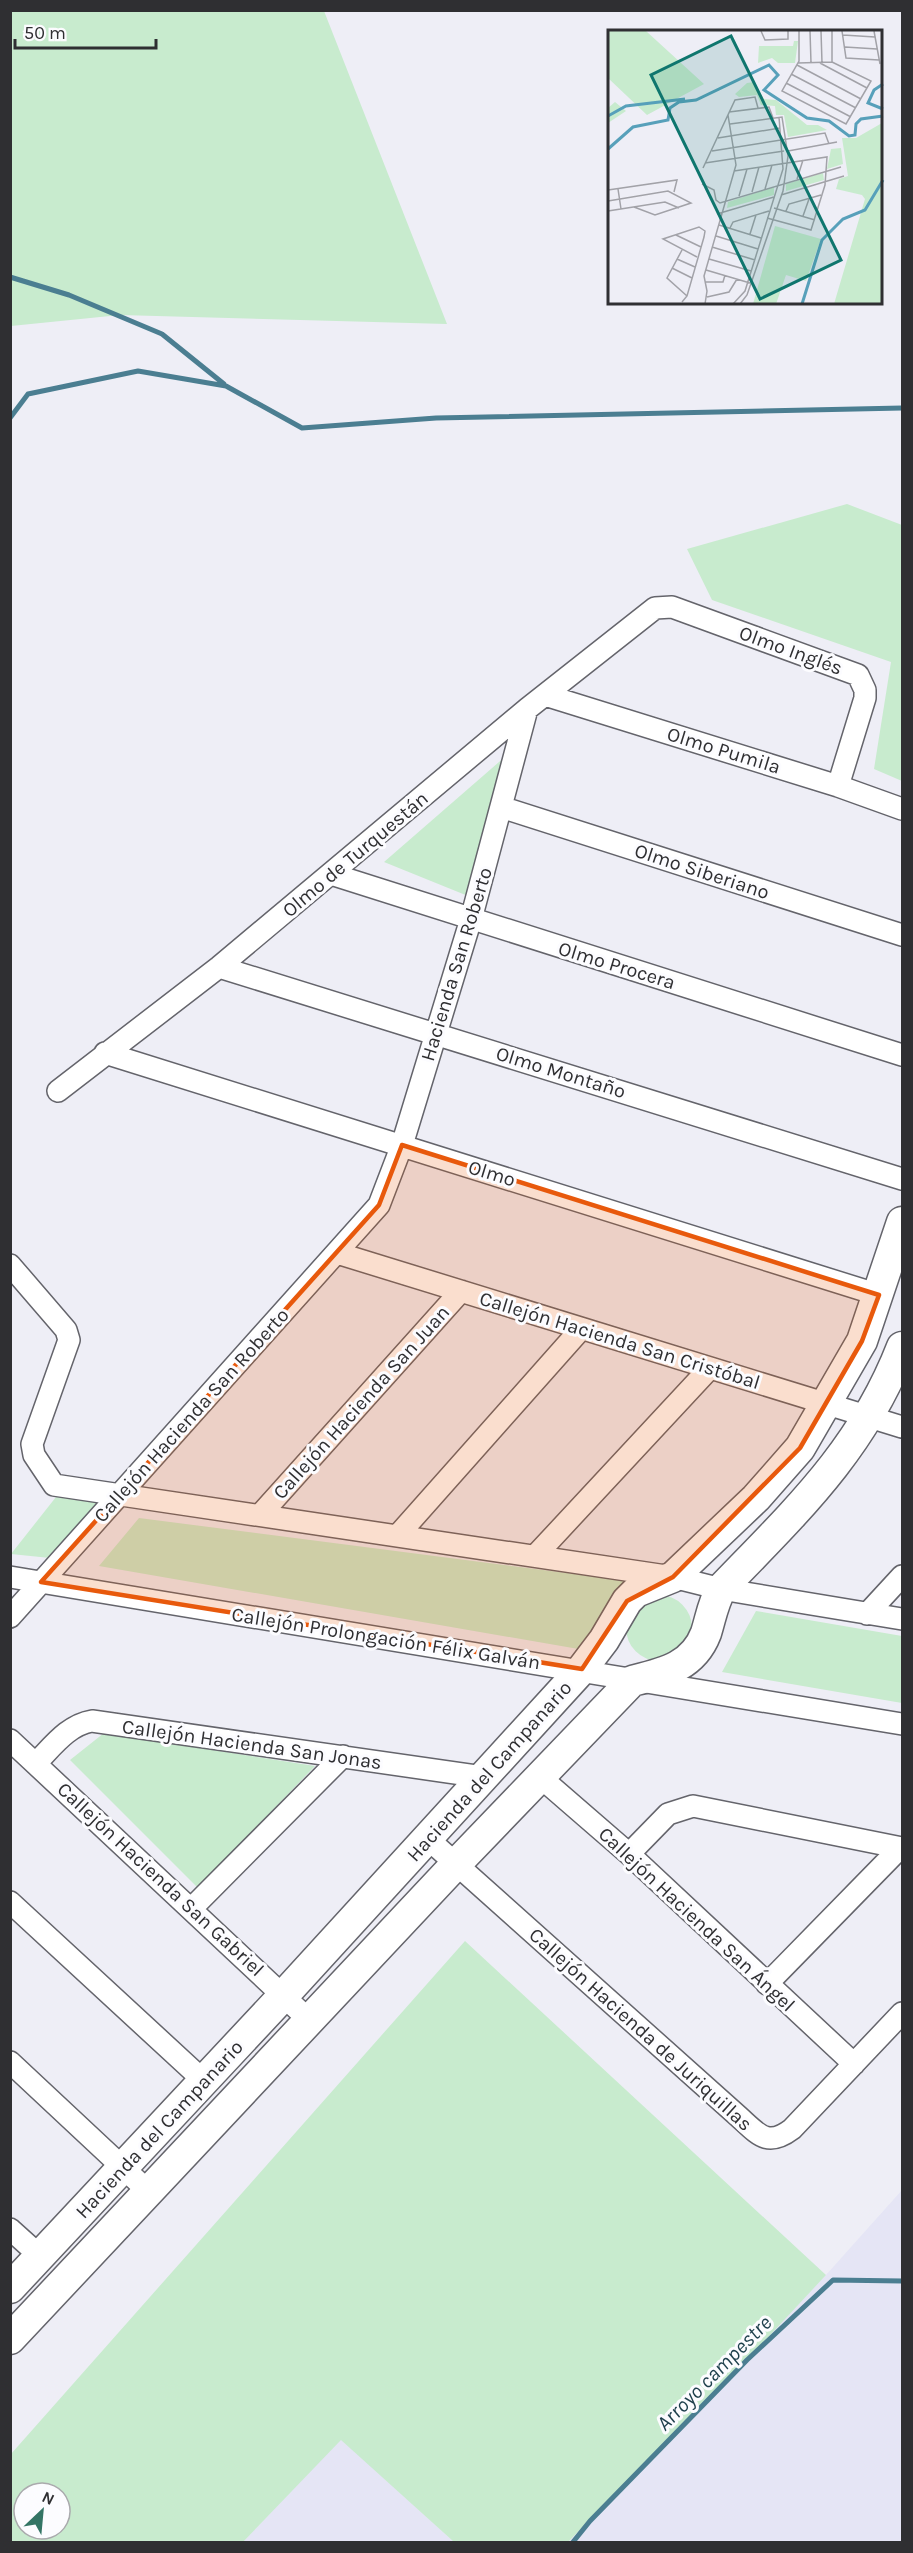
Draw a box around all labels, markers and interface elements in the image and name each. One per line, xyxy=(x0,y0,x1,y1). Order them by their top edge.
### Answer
scale bar xyxy=(15,12,156,50)
text: 50 m xyxy=(24,22,66,44)
inset map xyxy=(608,30,883,304)
street label: Olmo Inglés xyxy=(736,621,846,680)
street label: Olmo Pumila xyxy=(664,722,783,779)
street label: Olmo de Turquestán xyxy=(278,787,433,922)
street label: Olmo Siberiano xyxy=(632,839,772,904)
street label: Hacienda San Roberto xyxy=(416,864,497,1064)
street label: Olmo Procera xyxy=(556,937,678,994)
street label: Olmo Montaño xyxy=(493,1042,628,1103)
street label: Olmo xyxy=(465,1155,518,1192)
street label: Callejón Hacienda San Cristóbal xyxy=(477,1287,763,1394)
street label: Callejón Hacienda San Juan xyxy=(268,1301,454,1504)
street label: Callejón Hacienda San Roberto xyxy=(89,1303,294,1527)
street label: Callejón Prolongación Félix Galván xyxy=(230,1603,542,1674)
street label: Hacienda del Campanario xyxy=(402,1676,577,1866)
street label: Callejón Hacienda San Jonas xyxy=(121,1715,383,1774)
street label: Callejón Hacienda San Gabriel xyxy=(53,1777,269,1981)
street label: Callejón Hacienda San Ángel xyxy=(594,1822,800,2016)
street label: Callejón Hacienda de Juriquillas xyxy=(524,1923,757,2136)
street label: Hacienda del Campanario xyxy=(71,2036,248,2223)
water label: Arroyo campestre xyxy=(652,2310,777,2435)
north arrow xyxy=(12,2481,72,2541)
text: N xyxy=(39,2487,58,2509)

